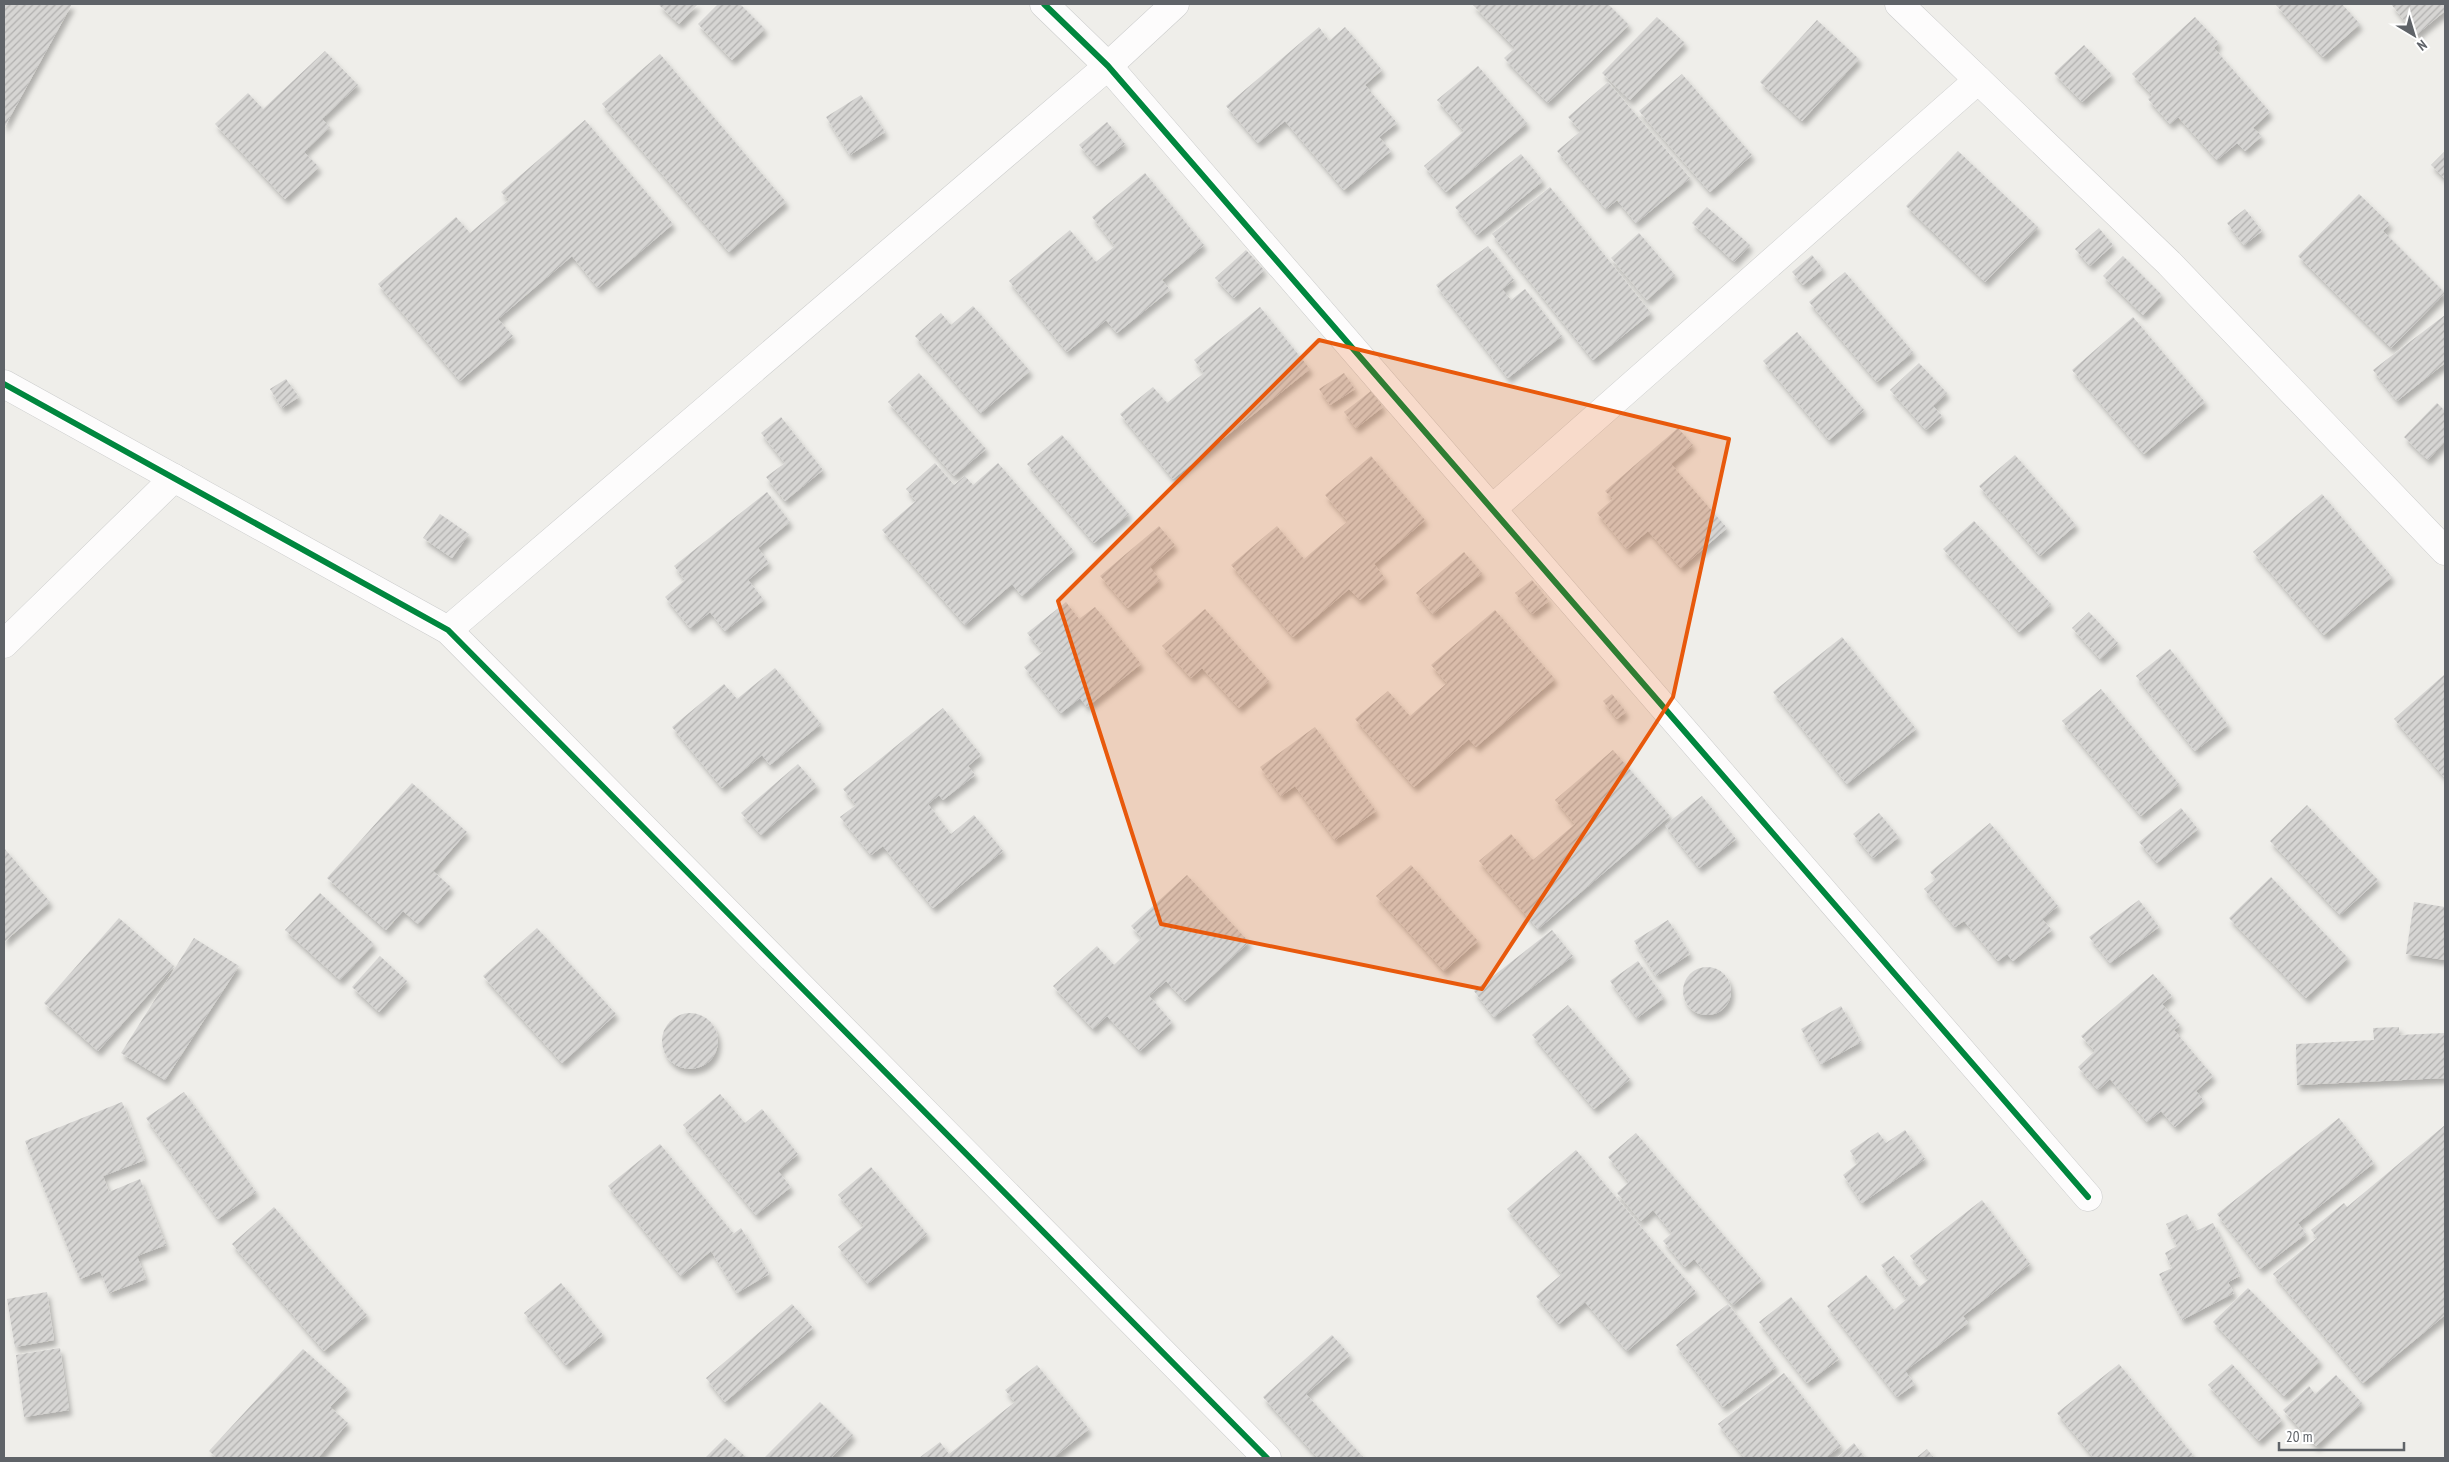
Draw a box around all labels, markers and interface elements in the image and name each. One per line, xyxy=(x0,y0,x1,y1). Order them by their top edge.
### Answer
north arrow xyxy=(2389,10,2439,60)
text: N xyxy=(2413,36,2431,55)
scale bar xyxy=(2279,1420,2404,1452)
text: 20 m xyxy=(2286,1427,2312,1446)

